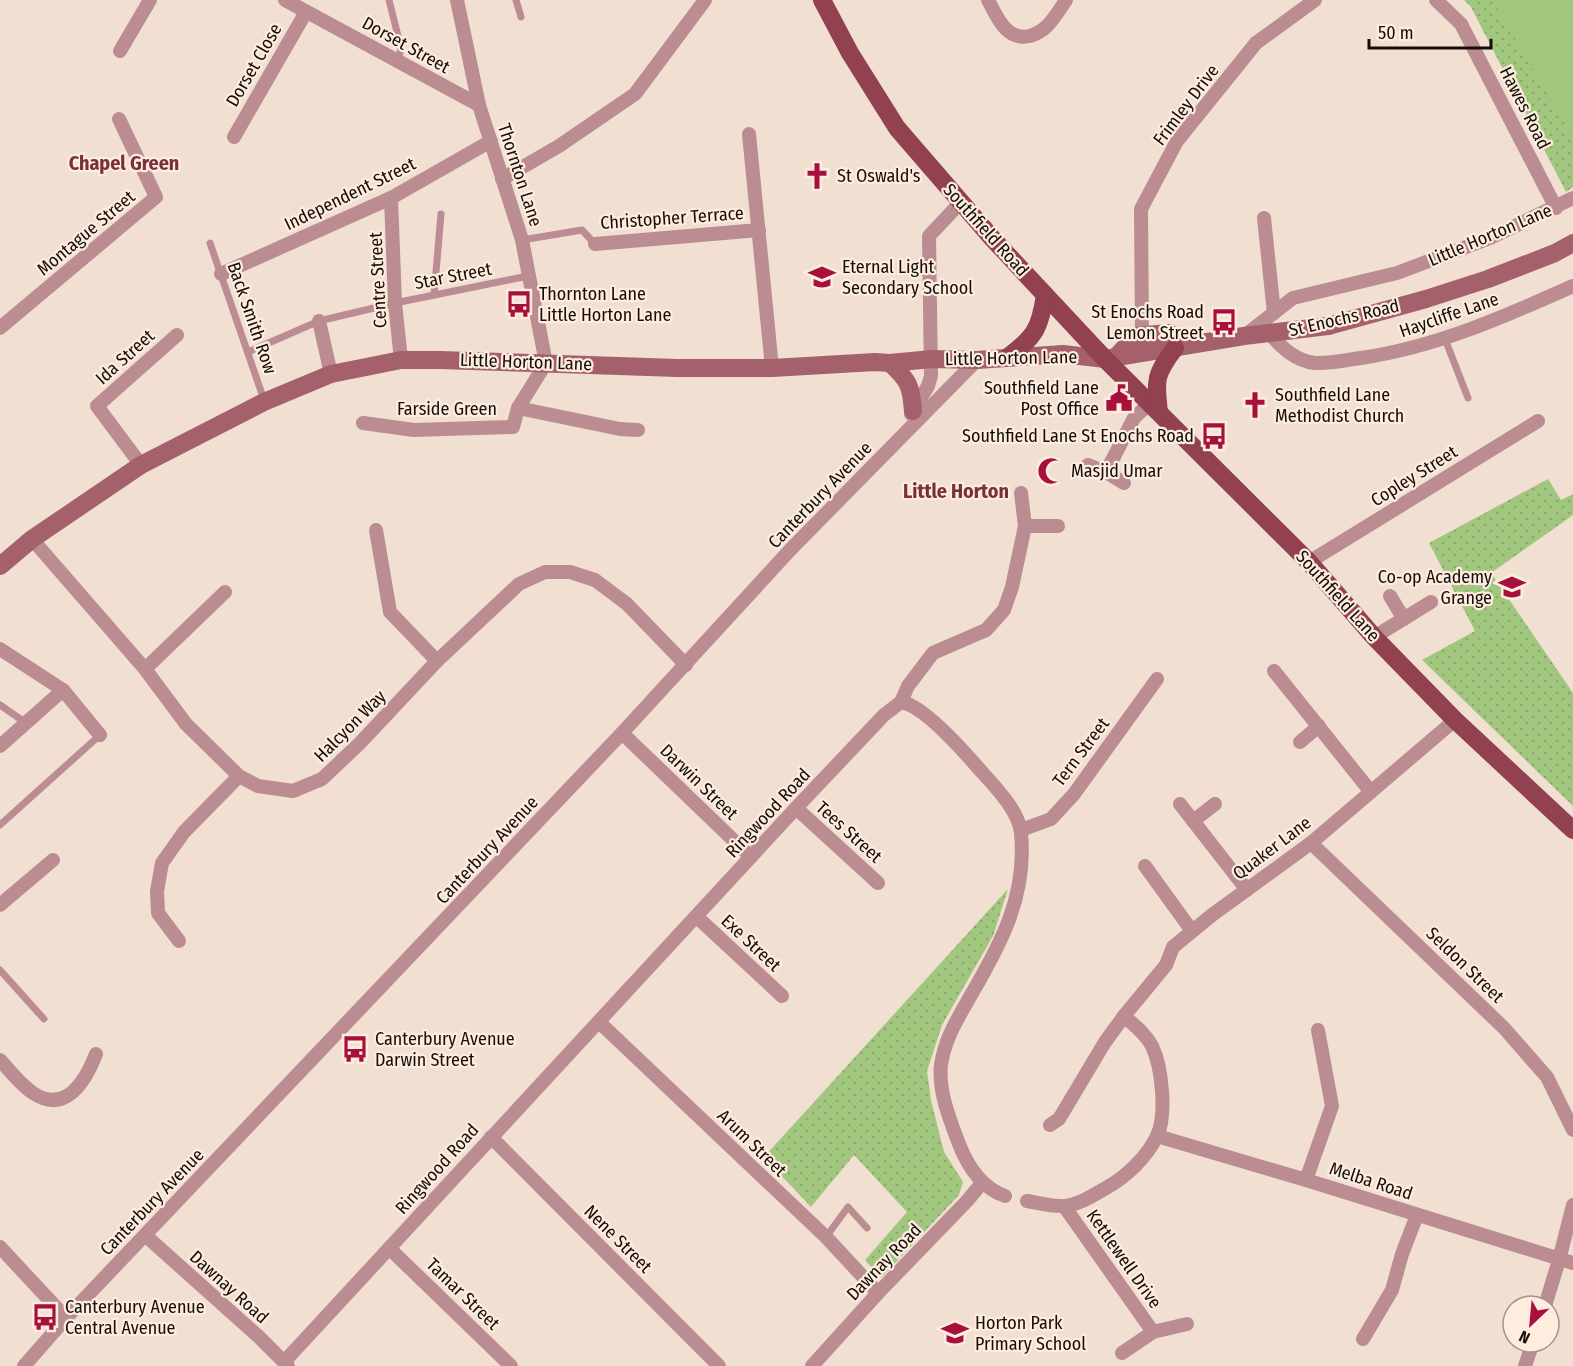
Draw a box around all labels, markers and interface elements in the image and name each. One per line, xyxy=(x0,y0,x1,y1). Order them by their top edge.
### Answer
street label: Dorset Street xyxy=(358,12,454,78)
scale bar xyxy=(1369,12,1490,50)
street label: Dorset Close xyxy=(221,19,287,110)
text: 50 m xyxy=(1378,22,1414,44)
street label: Frimley Drive xyxy=(1148,60,1224,150)
street label: Hawes Road xyxy=(1495,63,1555,153)
street label: Thornton Lane xyxy=(493,121,547,229)
district label: Chapel Green xyxy=(69,151,179,175)
street label: Independent Street xyxy=(281,153,419,235)
church icon: St Oswald's xyxy=(802,161,832,191)
place label: St Oswald's xyxy=(837,165,921,187)
street label: Southfield Road xyxy=(939,179,1033,281)
street label: Montague Street xyxy=(32,186,140,280)
street label: Little Horton Lane xyxy=(1425,199,1555,271)
street label: Christopher Terrace xyxy=(599,202,745,234)
street label: Centre Street xyxy=(364,231,392,329)
place label: Eternal Light Secondary School xyxy=(842,256,973,299)
street label: Star Street xyxy=(412,258,494,294)
street label: Back Smith Row xyxy=(223,259,281,377)
school or university icon: Eternal Light Secondary School xyxy=(807,262,837,292)
place label: Thornton Lane Little Horton Lane xyxy=(539,283,671,326)
street label: Haycliffe Lane xyxy=(1397,288,1502,342)
bus stop icon: Thornton Lane Little Horton Lane xyxy=(504,289,534,319)
street label: St Enochs Road xyxy=(1287,295,1401,341)
place label: St Enochs Road Lemon Street xyxy=(1091,301,1204,344)
bus stop icon: St Enochs Road Lemon Street xyxy=(1209,307,1239,337)
street label: Ida Street xyxy=(91,325,159,389)
street label: Little Horton Lane xyxy=(945,346,1077,370)
street label: Little Horton Lane xyxy=(459,349,593,375)
place label: Southfield Lane Post Office xyxy=(984,377,1099,420)
public building icon: Southfield Lane Post Office xyxy=(1104,383,1134,413)
place label: Southfield Lane Methodist Church xyxy=(1275,384,1404,427)
church icon: Southfield Lane Methodist Church xyxy=(1240,390,1270,420)
street label: Farside Green xyxy=(397,398,497,420)
bus stop icon: Southfield Lane St Enochs Road xyxy=(1199,421,1229,451)
place label: Southfield Lane St Enochs Road xyxy=(962,425,1194,447)
street label: Canterbury Avenue xyxy=(764,437,876,553)
street label: Copley Street xyxy=(1367,441,1461,511)
mosque icon: Masjid Umar xyxy=(1036,456,1066,486)
place label: Masjid Umar xyxy=(1071,460,1163,482)
district label: Little Horton xyxy=(903,479,1009,503)
street label: Southfield Lane xyxy=(1291,546,1385,646)
place label: Co-op Academy Grange xyxy=(1378,566,1492,609)
school or university icon: Co-op Academy Grange xyxy=(1497,572,1527,602)
street label: Halcyon Way xyxy=(309,685,391,767)
street label: Tern Street xyxy=(1048,713,1114,791)
street label: Darwin Street xyxy=(656,739,743,825)
street label: Ringwood Road xyxy=(721,764,815,862)
street label: Canterbury Avenue xyxy=(431,791,543,909)
street label: Tees Street xyxy=(811,797,887,867)
street label: Quaker Lane xyxy=(1229,811,1316,885)
street label: Exe Street xyxy=(717,910,785,976)
street label: Seldon Street xyxy=(1422,923,1509,1008)
place label: Canterbury Avenue Darwin Street xyxy=(375,1028,515,1071)
bus stop icon: Canterbury Avenue Darwin Street xyxy=(340,1034,370,1064)
street label: Arum Street xyxy=(713,1105,791,1181)
street label: Ringwood Road xyxy=(391,1119,483,1219)
street label: Canterbury Avenue xyxy=(96,1144,208,1260)
street label: Melba Road xyxy=(1327,1157,1415,1205)
street label: Nene Street xyxy=(580,1201,657,1278)
street label: Kettlewell Drive xyxy=(1082,1205,1166,1313)
street label: Dawnay Road xyxy=(842,1219,926,1305)
street label: Dawnay Road xyxy=(185,1246,273,1328)
street label: Tamar Street xyxy=(422,1254,504,1335)
north arrow xyxy=(1501,1294,1561,1354)
place label: Canterbury Avenue Central Avenue xyxy=(65,1296,205,1339)
bus stop icon: Canterbury Avenue Central Avenue xyxy=(30,1302,60,1332)
place label: Horton Park Primary School xyxy=(975,1312,1086,1355)
school or university icon: Horton Park Primary School xyxy=(940,1318,970,1348)
text: N xyxy=(1516,1326,1533,1348)

